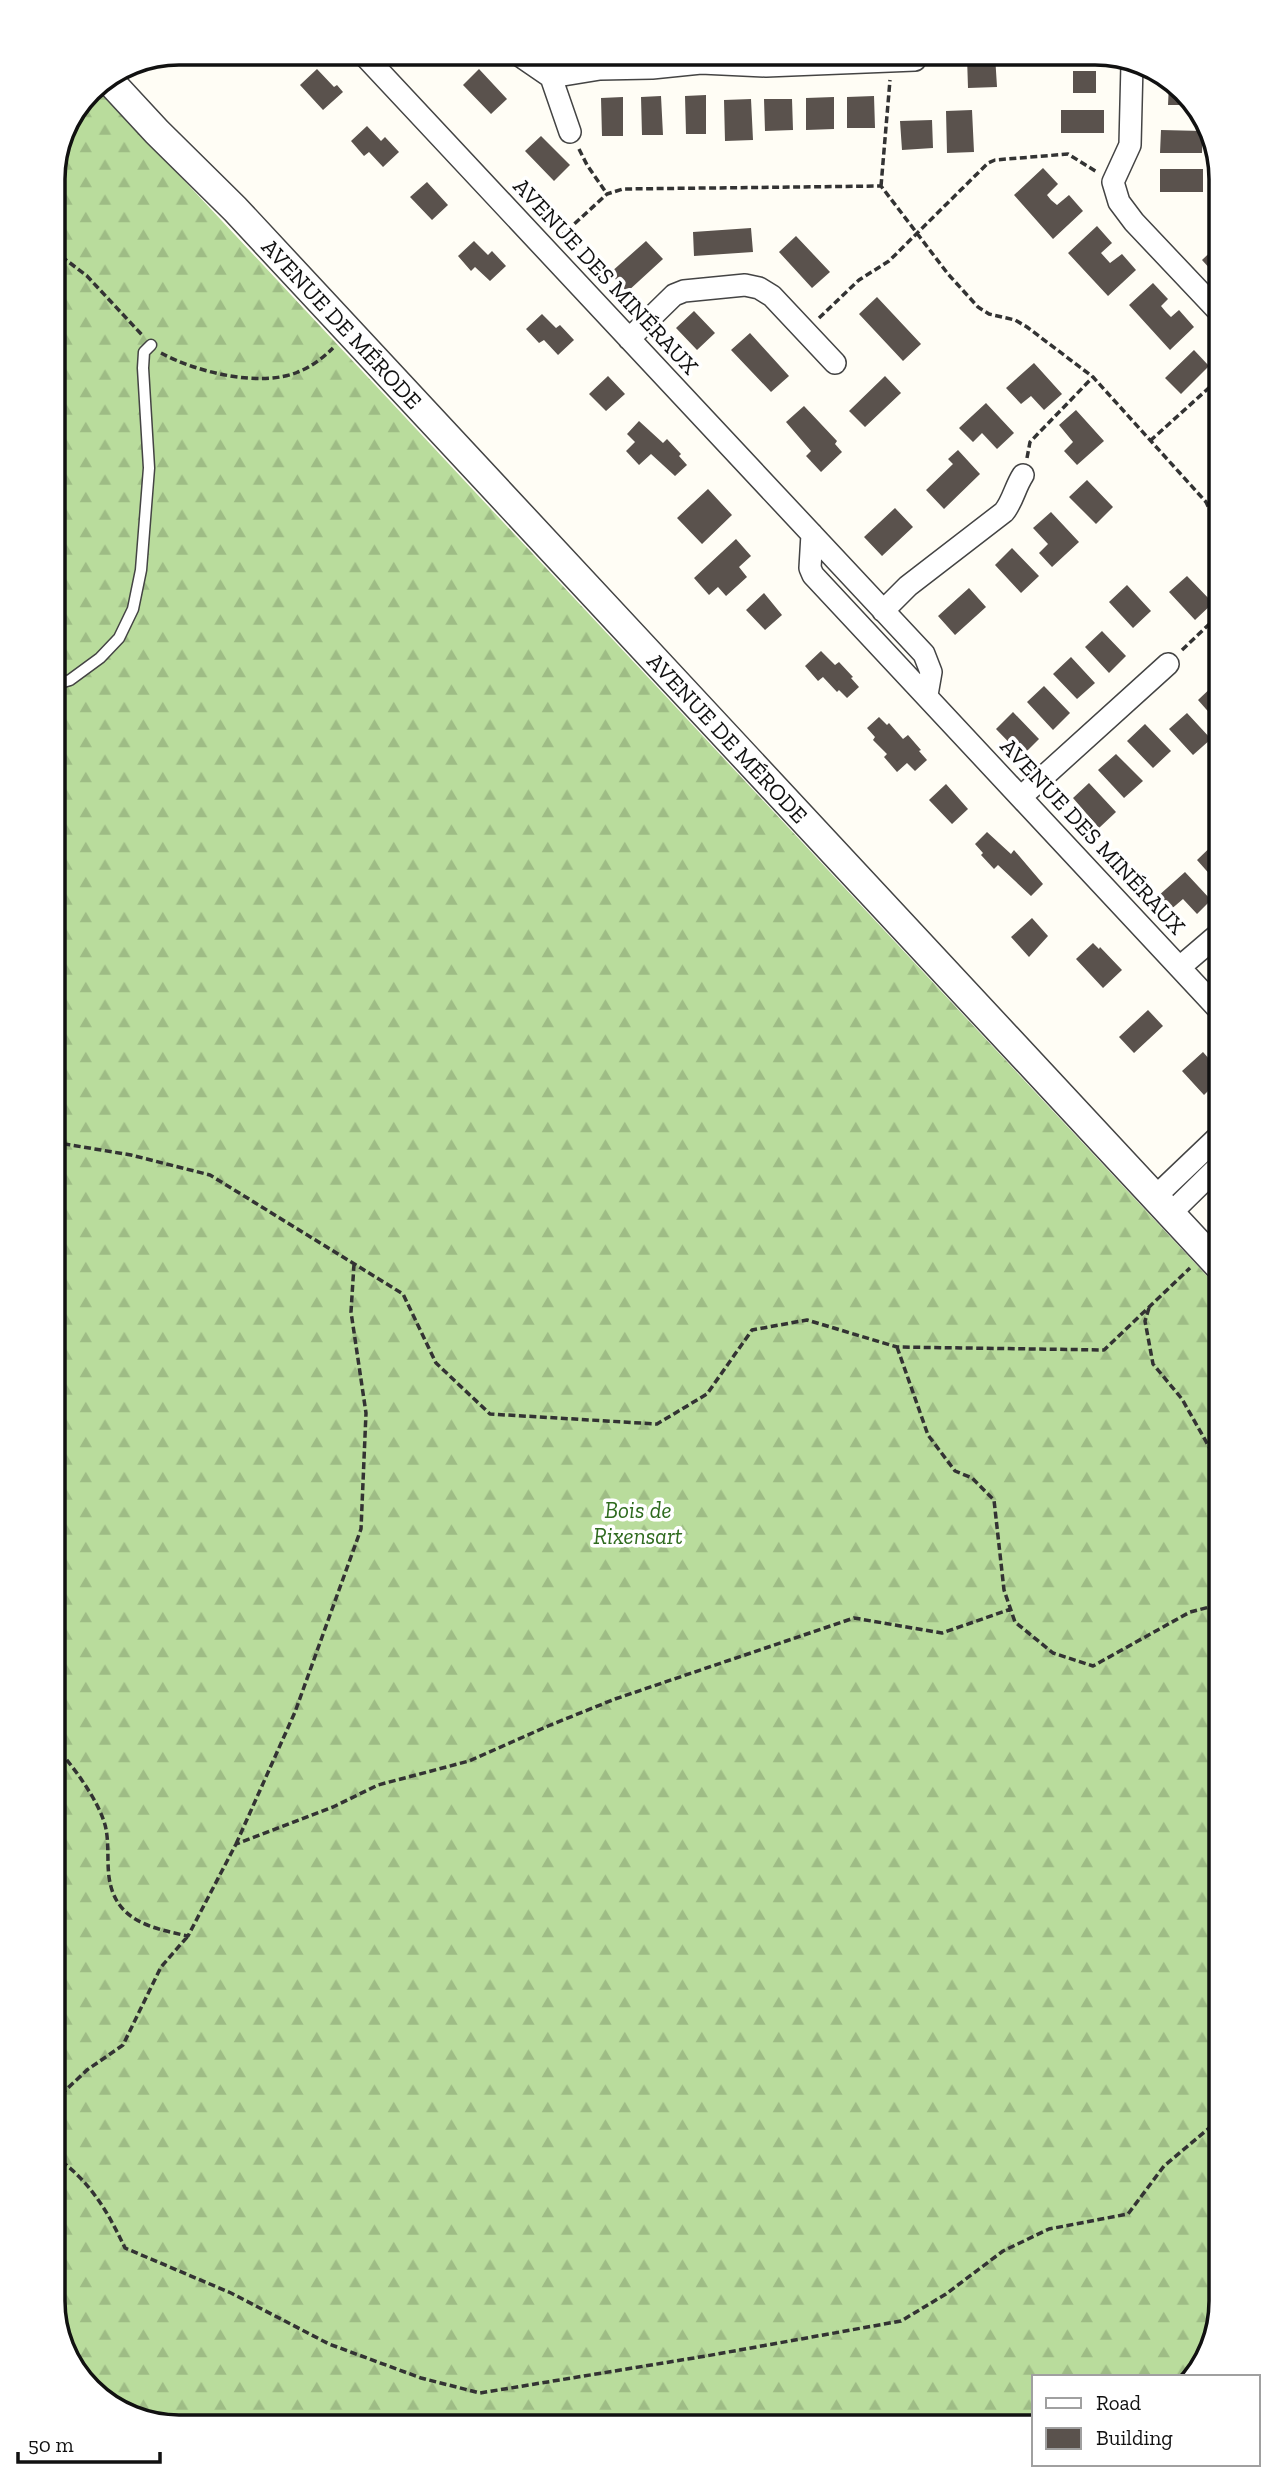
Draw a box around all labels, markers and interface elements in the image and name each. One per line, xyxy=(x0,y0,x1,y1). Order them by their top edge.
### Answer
street label: AVENUE DES MINÉRAUX xyxy=(508,172,705,380)
street label: AVENUE DE MÉRODE xyxy=(256,233,428,415)
street label: AVENUE DE MÉRODE xyxy=(641,647,814,829)
street label: AVENUE DES MINÉRAUX xyxy=(995,732,1192,940)
park label: Bois de Rixensart xyxy=(593,1496,683,1550)
legend xyxy=(1032,2375,1260,2466)
text: Road xyxy=(1096,2390,1142,2415)
scale bar xyxy=(18,2420,159,2464)
text: Building xyxy=(1096,2425,1173,2450)
text: 50 m xyxy=(28,2432,74,2457)

